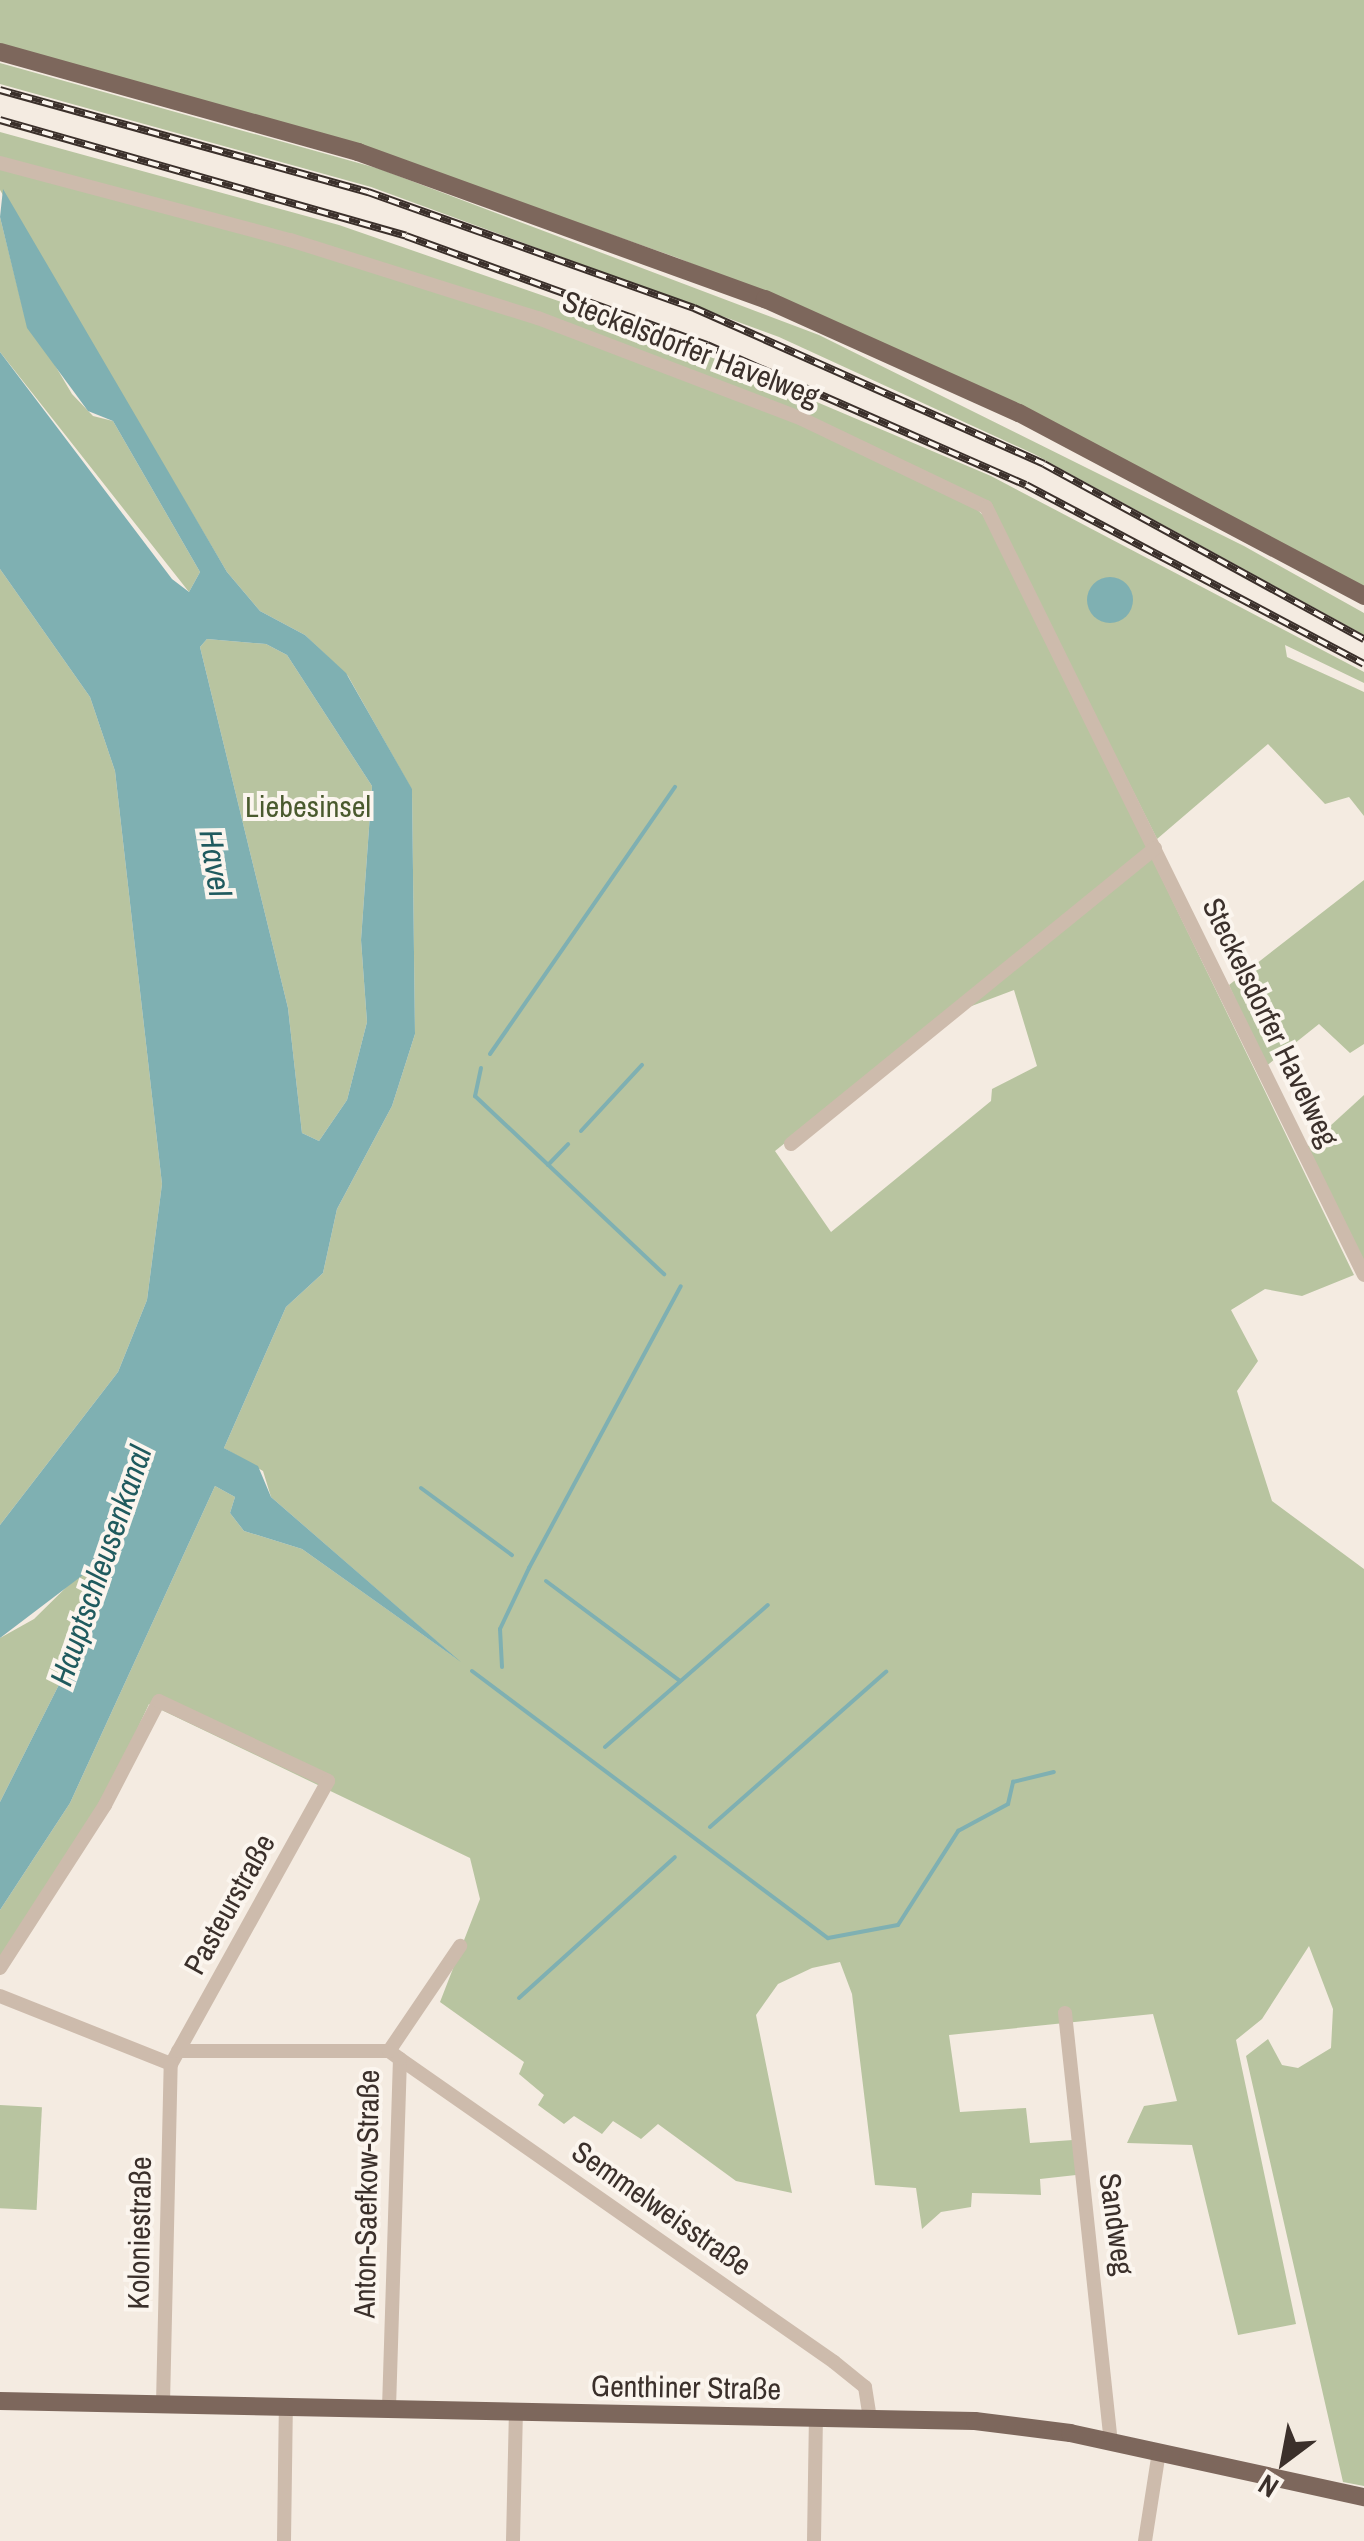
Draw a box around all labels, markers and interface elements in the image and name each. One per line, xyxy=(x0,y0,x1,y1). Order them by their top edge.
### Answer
street label: Steckelsdorfer Havelweg xyxy=(558,282,824,414)
park label: Liebesinsel xyxy=(245,788,371,824)
water label: Havel xyxy=(191,827,239,899)
street label: Steckelsdorfer Havelweg xyxy=(1195,892,1347,1152)
water label: Hauptschleusenkanal xyxy=(42,1441,160,1691)
street label: Pasteurstraße xyxy=(176,1828,282,1980)
street label: Anton-Saefkow-Straße xyxy=(346,2069,386,2319)
street label: Semmelweisstraße xyxy=(565,2133,759,2283)
street label: Koloniestraße xyxy=(120,2156,158,2310)
street label: Sandweg xyxy=(1092,2171,1142,2277)
street label: Genthiner Straße xyxy=(591,2367,781,2407)
north arrow xyxy=(1234,2411,1334,2511)
text: N xyxy=(1251,2466,1285,2507)

